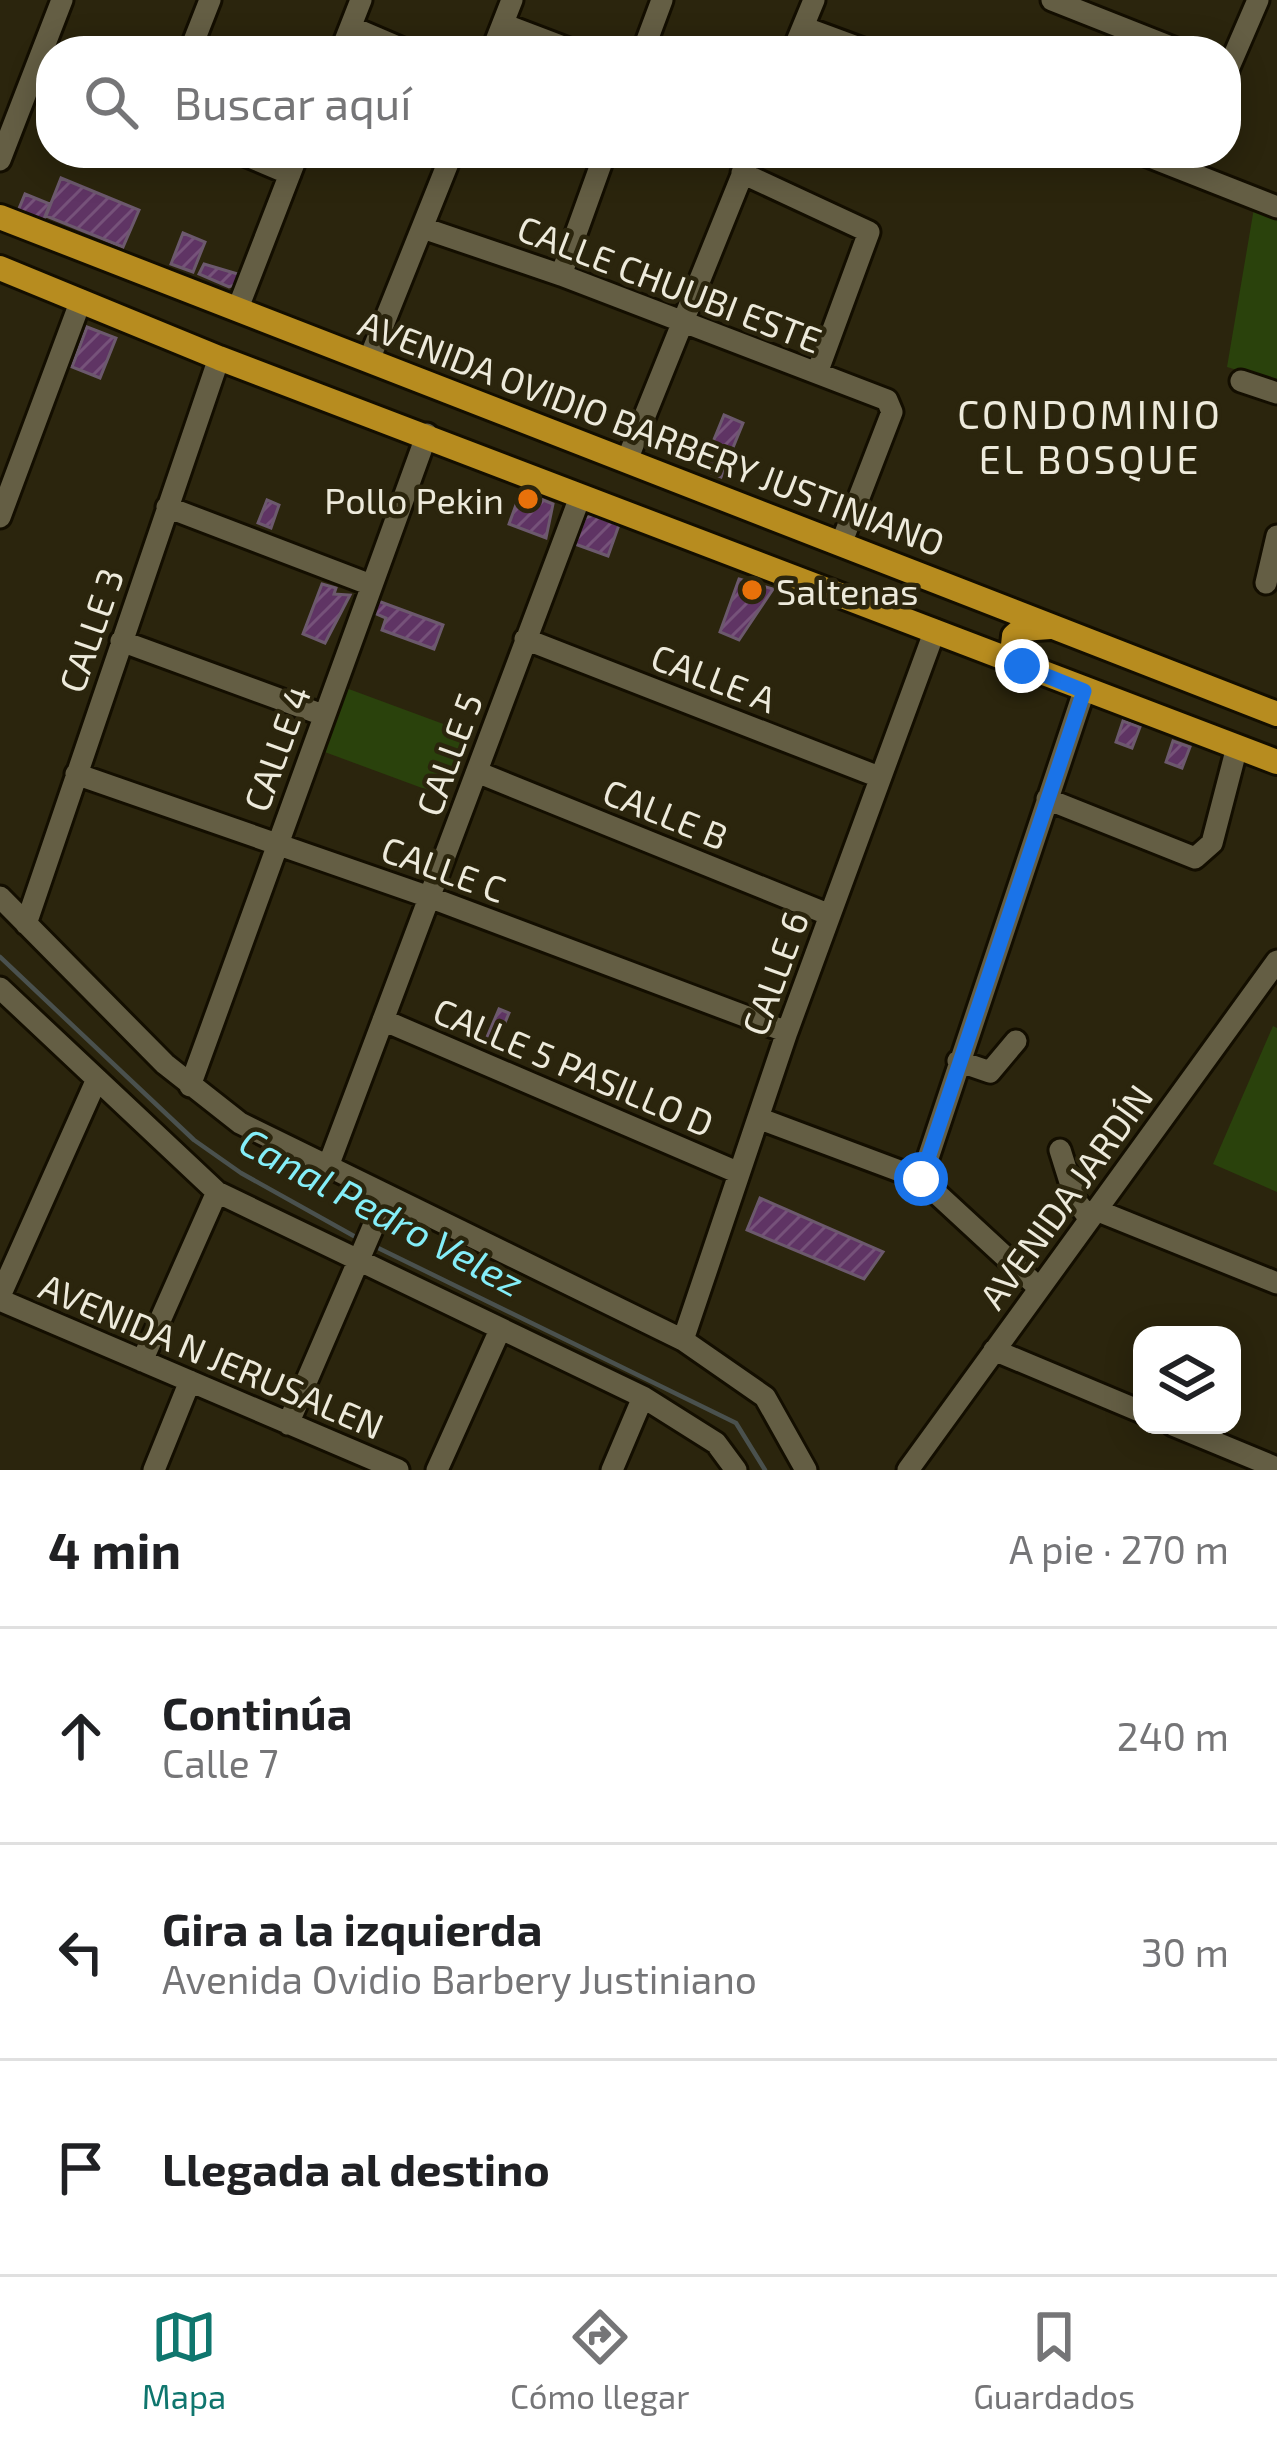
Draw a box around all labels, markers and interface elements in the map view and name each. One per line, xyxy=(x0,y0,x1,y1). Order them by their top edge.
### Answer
search box xyxy=(36,36,1241,168)
icon: search xyxy=(78,69,144,135)
text: Buscar aquí xyxy=(174,75,411,129)
street label: CALLE CHUUBI ESTE xyxy=(512,205,828,361)
street label: AVENIDA OVIDIO BARBERY JUSTINIANO xyxy=(353,300,951,564)
district label: CONDOMINIO EL BOSQUE xyxy=(957,390,1223,482)
place label: Pollo Pekin xyxy=(324,478,504,521)
marker: Pollo Pekin xyxy=(515,486,541,512)
street label: CALLE 3 xyxy=(49,562,131,698)
place label: Saltenas xyxy=(776,569,918,612)
marker: Saltenas xyxy=(739,577,765,603)
street label: CALLE A xyxy=(646,634,783,721)
route end xyxy=(995,639,1049,693)
street label: CALLE 4 xyxy=(234,679,318,817)
street label: CALLE 5 xyxy=(406,687,490,821)
street label: CALLE B xyxy=(597,769,735,857)
street label: CALLE C xyxy=(376,826,512,910)
street label: CALLE 6 xyxy=(732,905,816,1041)
street label: CALLE 5 PASILLO D xyxy=(428,988,720,1144)
street label: AVENIDA JARDÍN xyxy=(969,1076,1161,1316)
water label: Canal Pedro Velez xyxy=(232,1116,532,1306)
route start xyxy=(894,1152,948,1206)
street label: AVENIDA N JERUSALEN xyxy=(34,1263,390,1447)
map controls xyxy=(1133,1326,1241,1434)
button: layers xyxy=(1133,1326,1241,1434)
text: 4 min xyxy=(48,1518,181,1579)
text: A pie · 270 m xyxy=(1009,1525,1229,1572)
text: Continúa xyxy=(162,1685,352,1739)
icon: ahead xyxy=(48,1703,114,1769)
text: 240 m xyxy=(1117,1712,1229,1759)
text: Calle 7 xyxy=(162,1739,278,1786)
text: Gira a la izquierda xyxy=(162,1901,542,1955)
icon: left xyxy=(48,1919,114,1985)
text: 30 m xyxy=(1141,1928,1229,1975)
text: Avenida Ovidio Barbery Justiniano xyxy=(162,1955,757,2002)
icon: arrive xyxy=(48,2135,114,2201)
text: Llegada al destino xyxy=(162,2141,550,2195)
tab: Mapa xyxy=(142,2304,226,2416)
tab: Cómo llegar xyxy=(510,2304,689,2416)
tab: Guardados xyxy=(973,2304,1135,2416)

